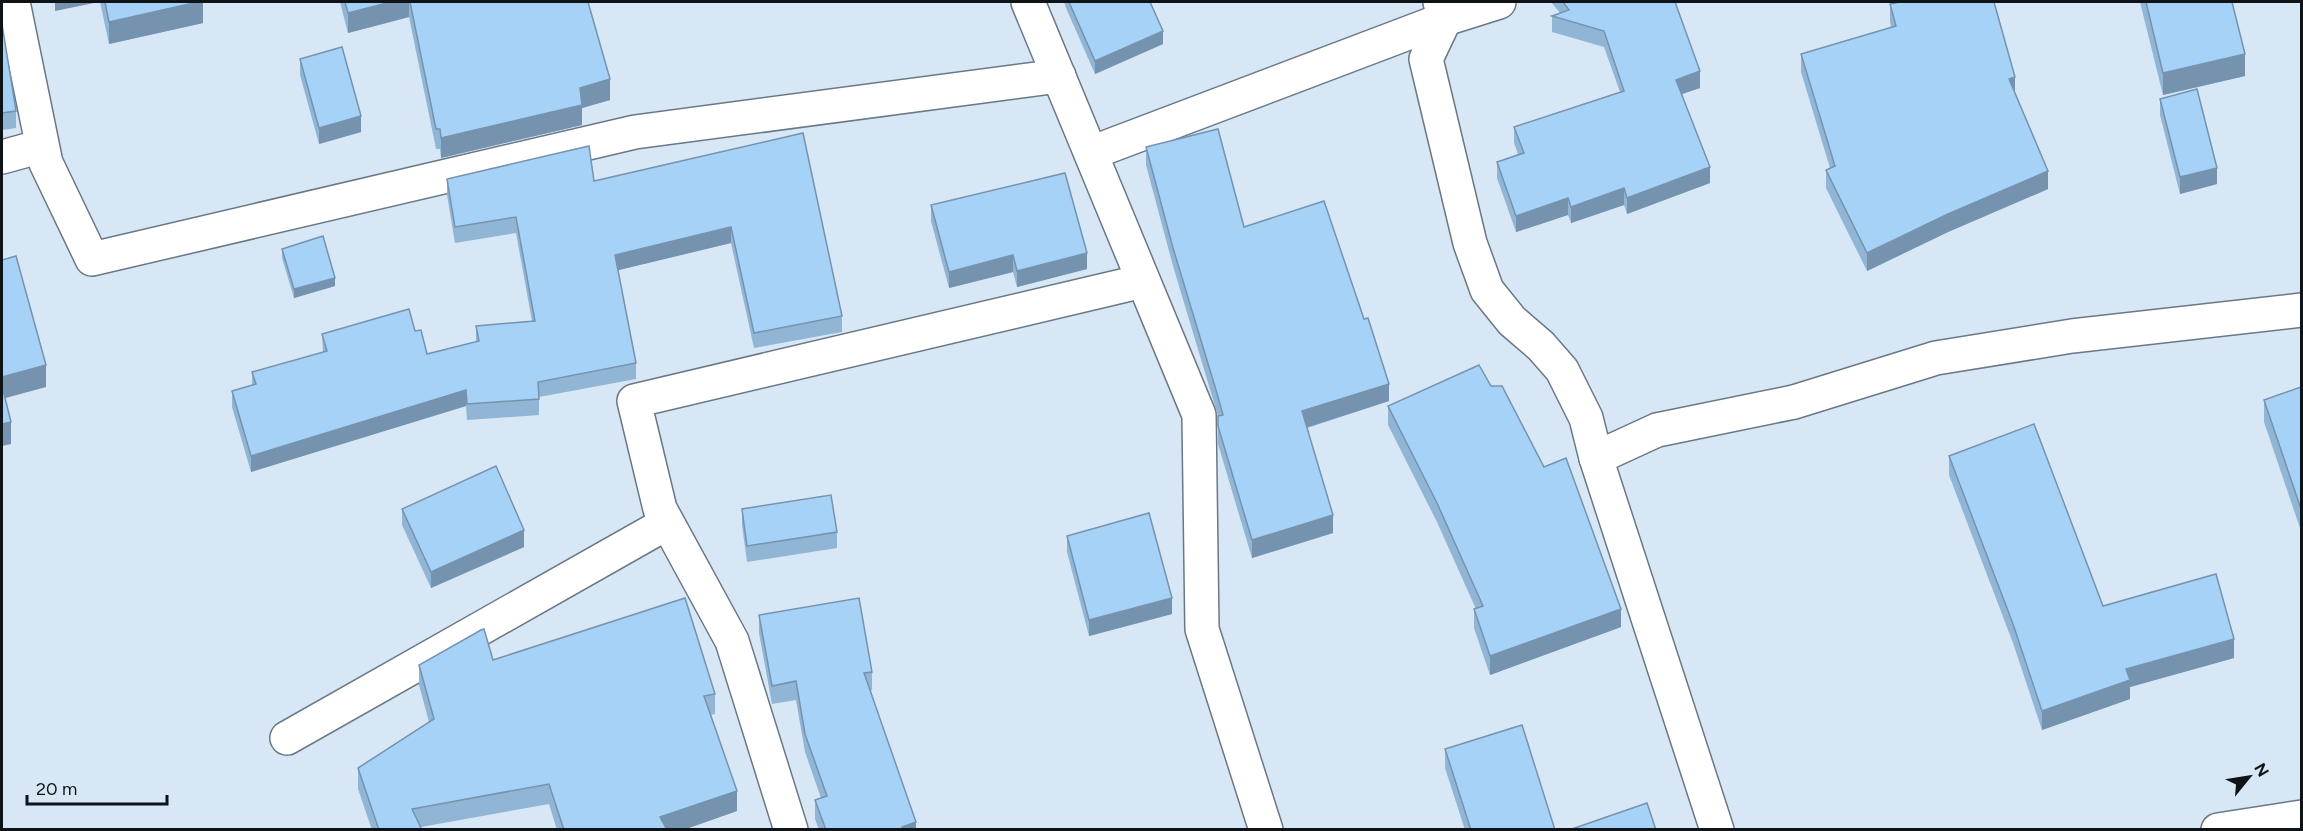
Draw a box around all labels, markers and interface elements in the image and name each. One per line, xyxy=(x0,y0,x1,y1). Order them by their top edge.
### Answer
north arrow xyxy=(2219,747,2279,807)
text: N xyxy=(2250,760,2273,780)
scale bar xyxy=(27,768,166,806)
text: 20 m xyxy=(36,778,77,800)

